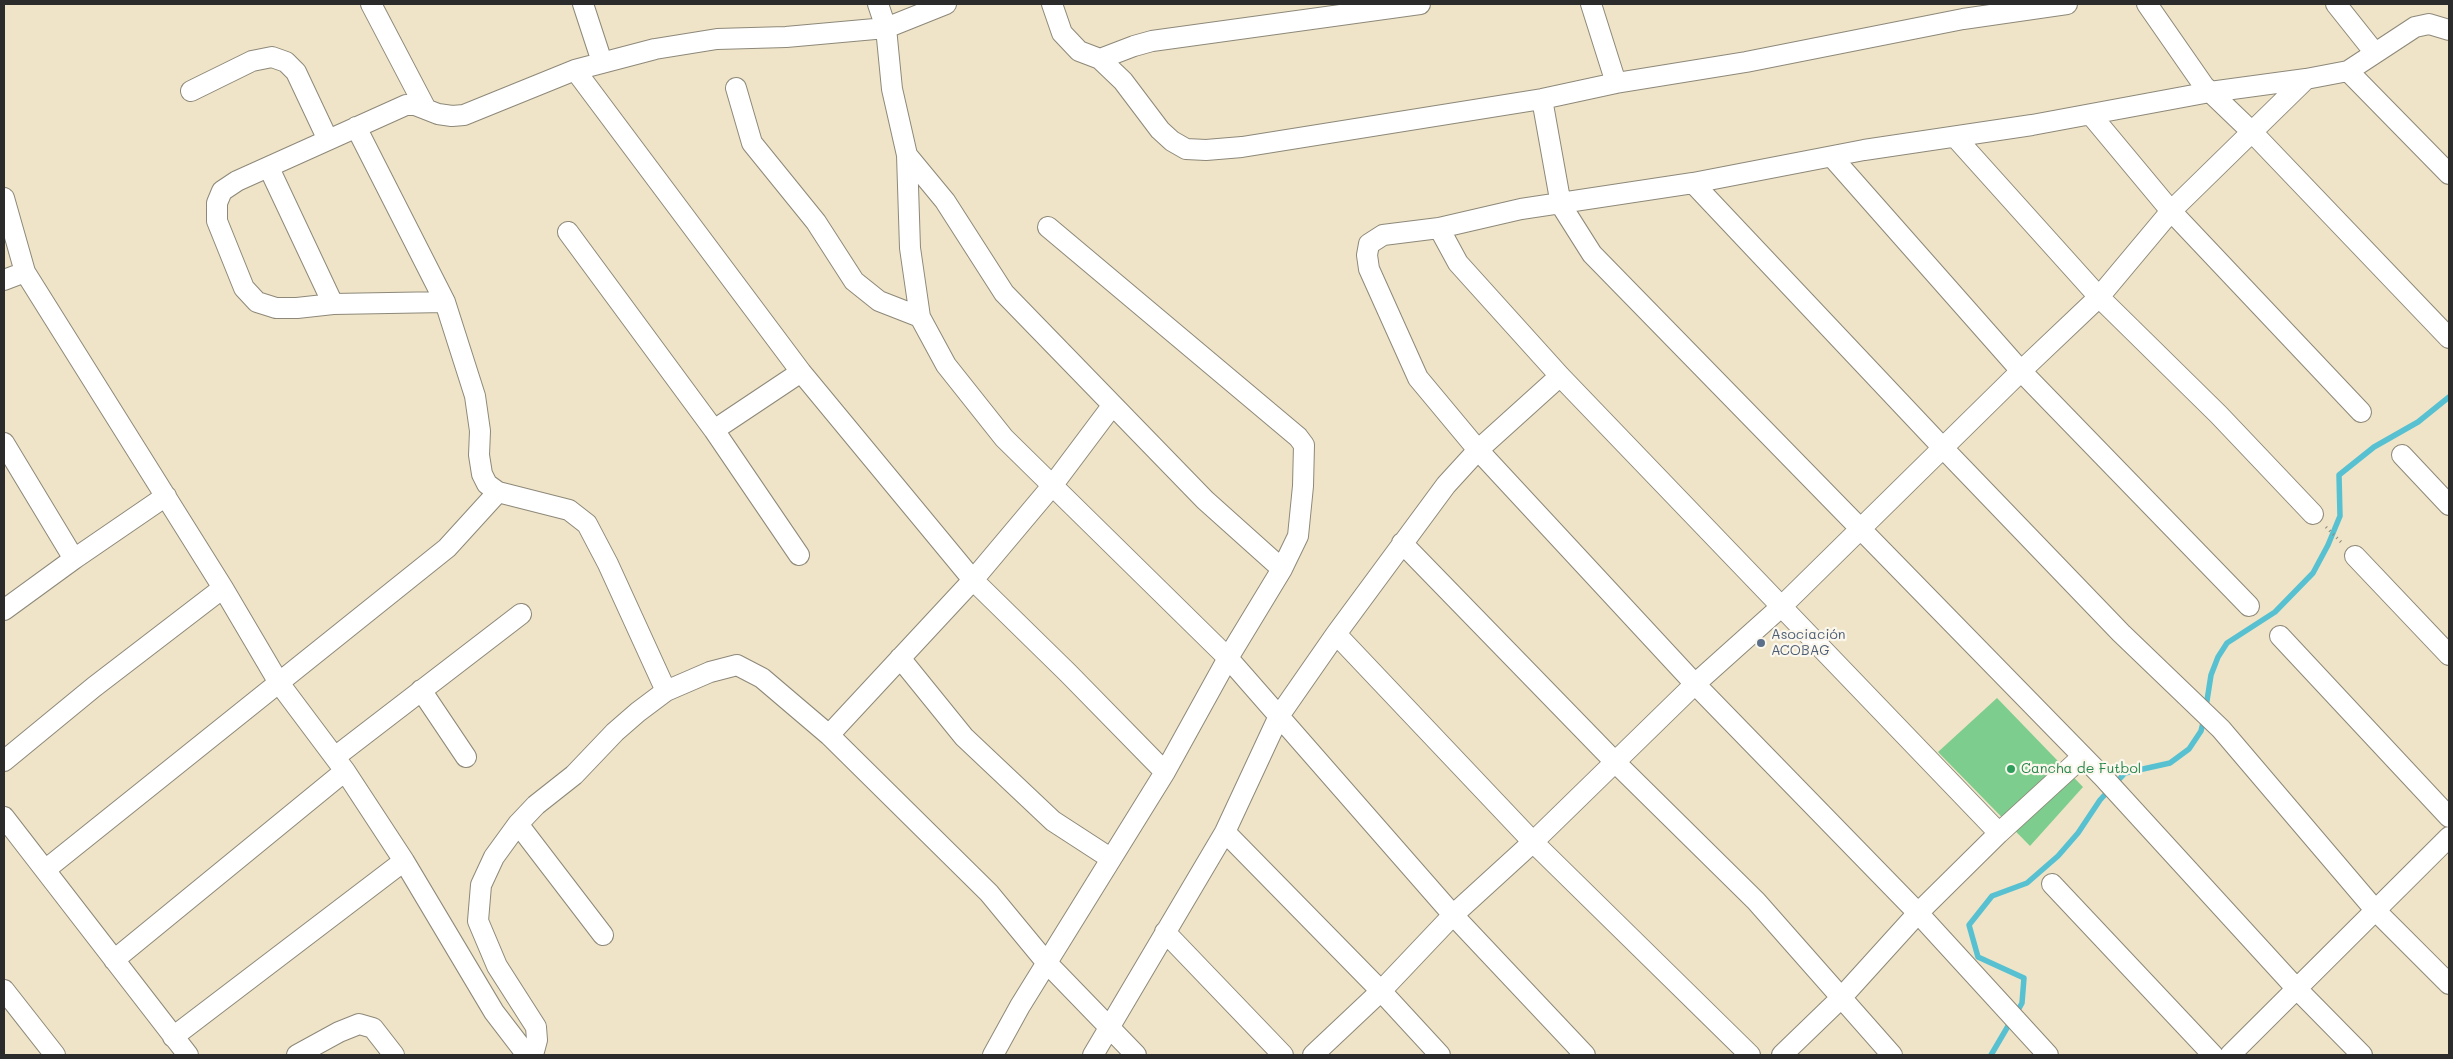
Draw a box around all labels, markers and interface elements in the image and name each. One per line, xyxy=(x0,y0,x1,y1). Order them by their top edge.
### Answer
place label: Asociación ACOBAG xyxy=(1771,627,1846,660)
marker: Asociación ACOBAG xyxy=(1755,637,1767,649)
place label: Cancha de Futbol xyxy=(2021,761,2141,777)
marker: Cancha de Futbol xyxy=(2005,763,2017,775)

